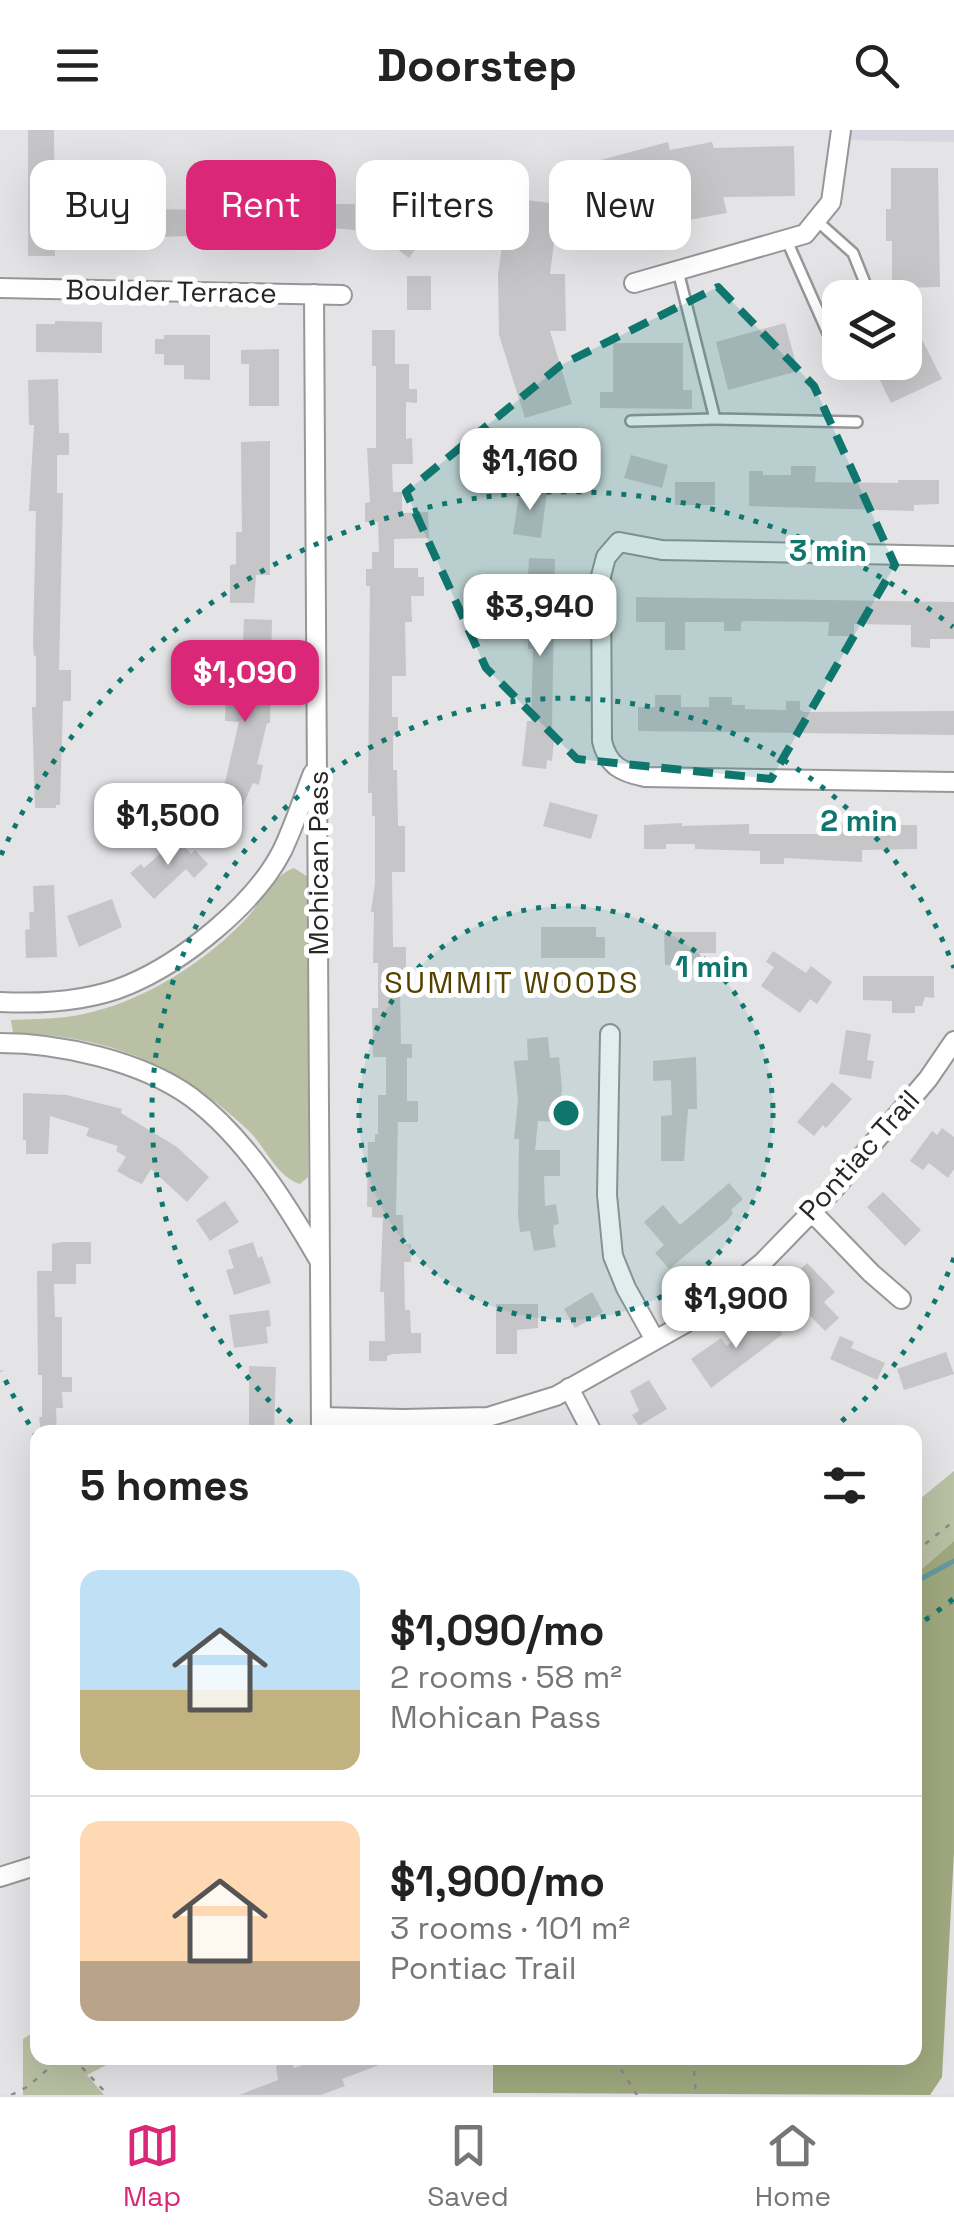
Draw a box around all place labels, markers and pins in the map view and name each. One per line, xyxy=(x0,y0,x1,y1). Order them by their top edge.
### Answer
pin: $1,160 xyxy=(449,428,611,513)
pin: $3,940 xyxy=(459,574,621,659)
pin: $1,090 xyxy=(164,640,326,725)
pin: $1,500 xyxy=(87,783,249,868)
centre of rings xyxy=(548,1095,584,1131)
pin: $1,900 xyxy=(655,1266,817,1351)

